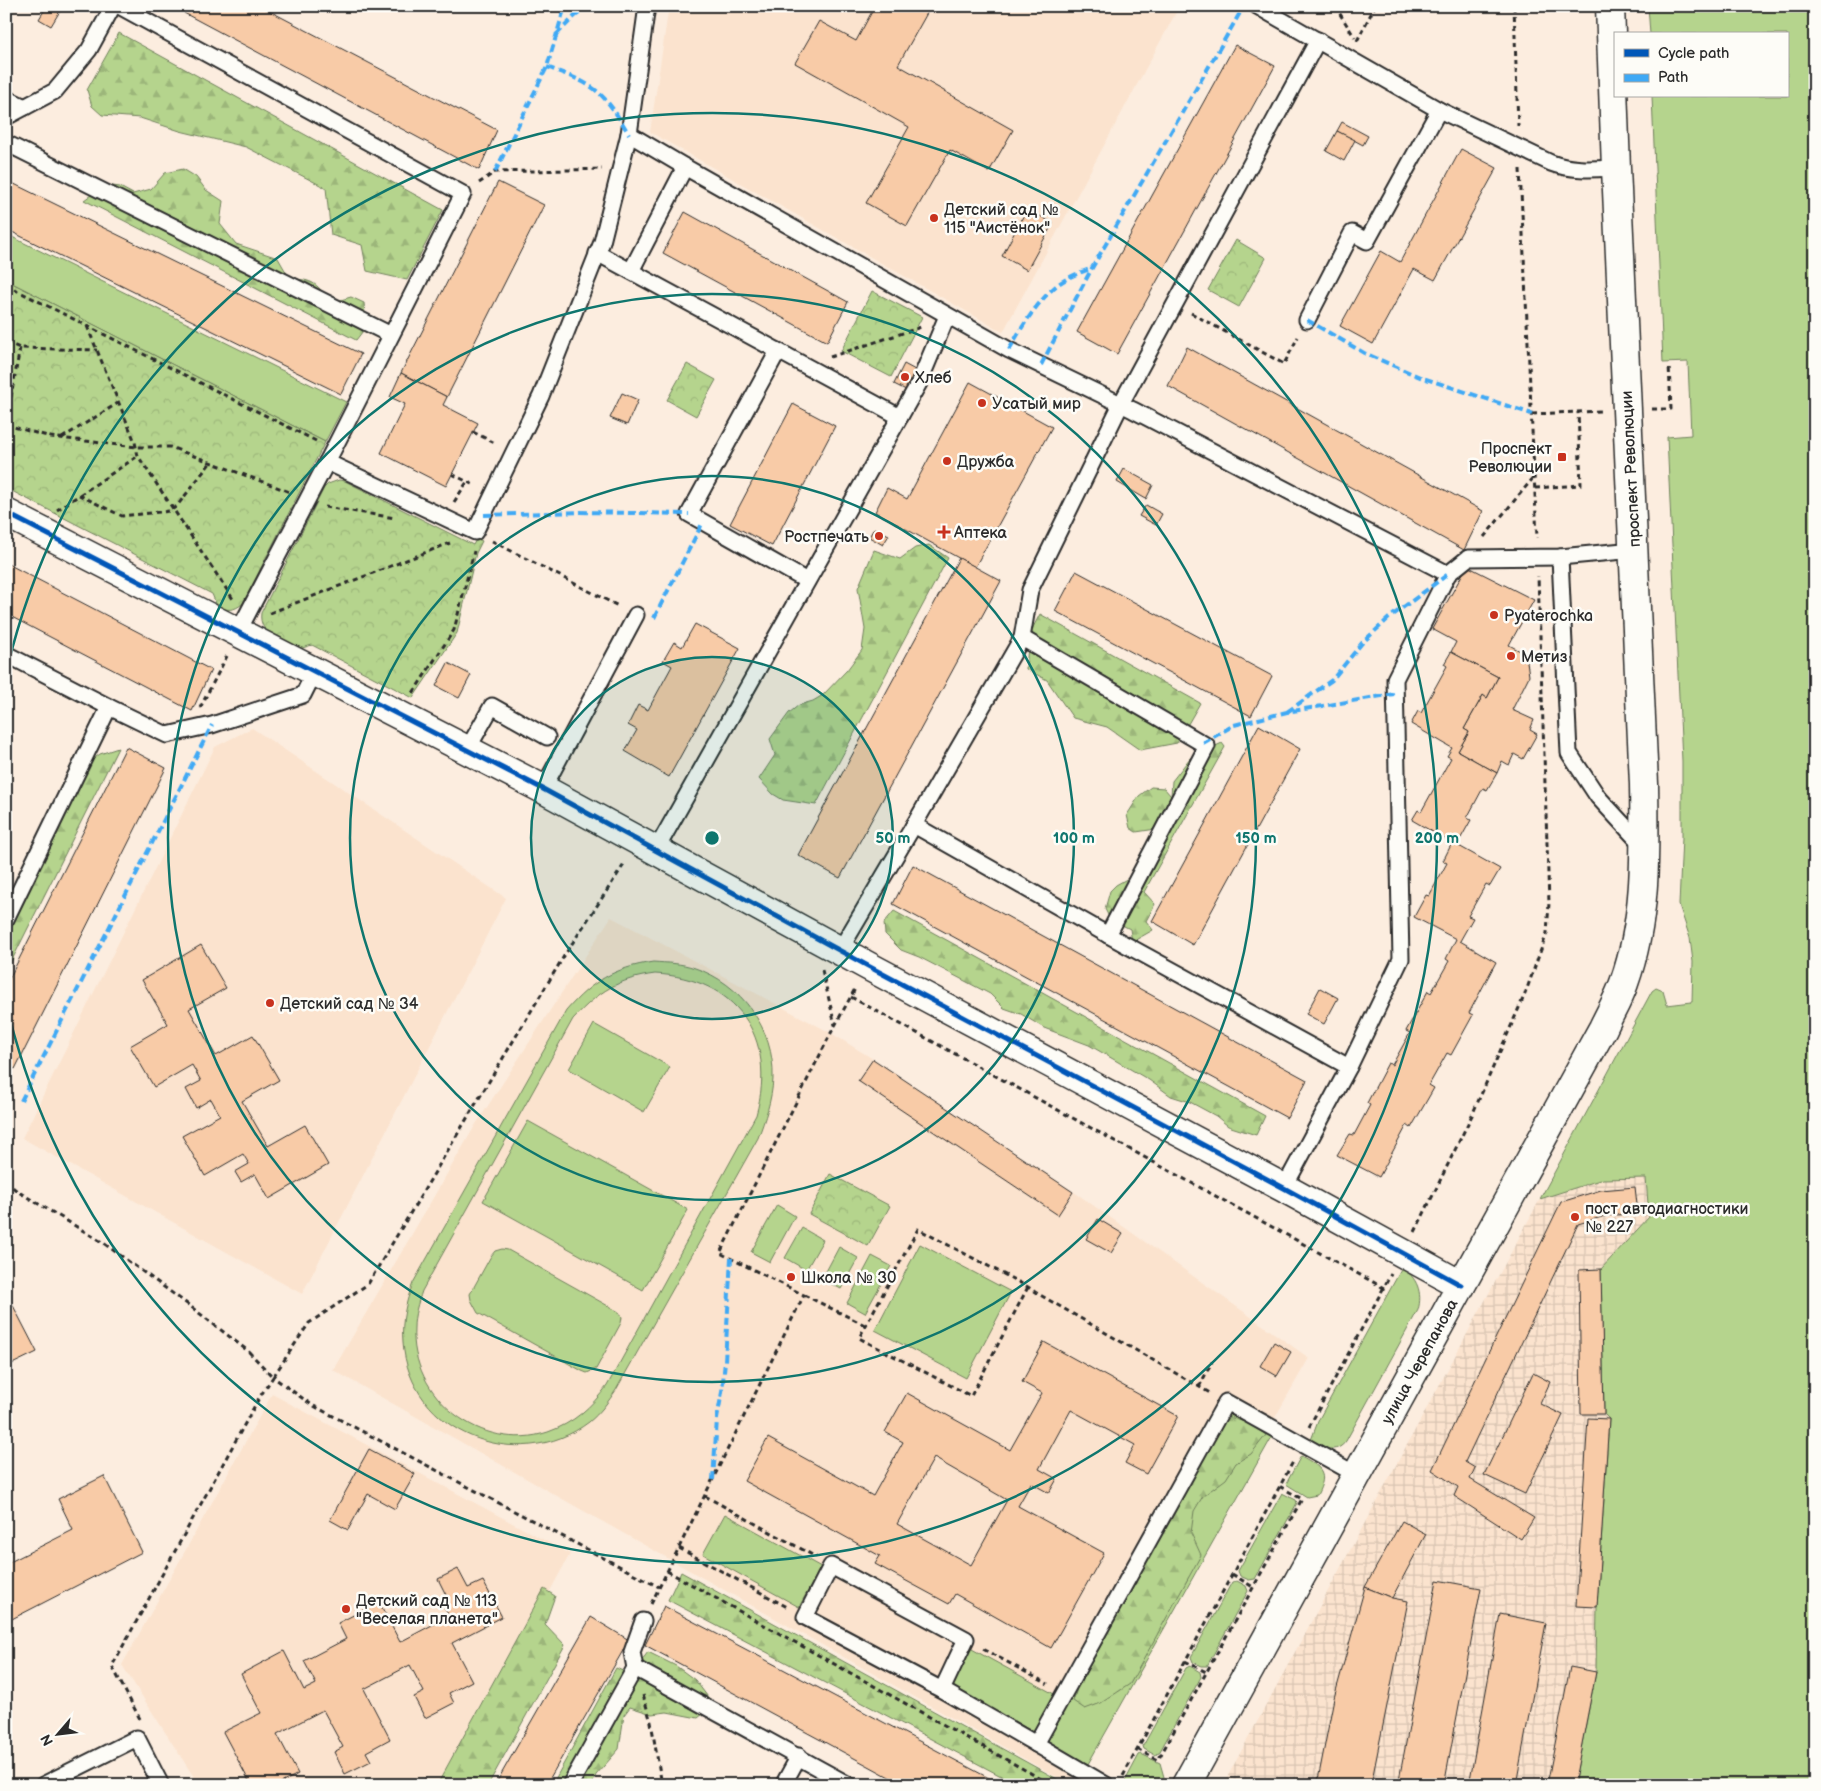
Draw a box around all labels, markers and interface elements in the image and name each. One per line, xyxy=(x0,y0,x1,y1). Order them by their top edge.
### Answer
legend xyxy=(1614,32,1788,98)
text: Cycle path xyxy=(1658,44,1729,63)
text: Path xyxy=(1658,68,1688,87)
place label: Детский сад № 115 "Аистёнок" xyxy=(944,201,1059,238)
marker: Детский сад № 115 "Аистёнок" xyxy=(928,212,940,224)
place label: Хлеб xyxy=(915,369,952,388)
marker: Хлеб xyxy=(899,371,911,383)
street label: проспект Революции xyxy=(1618,390,1645,548)
place label: Усатый мир xyxy=(992,395,1081,414)
marker: Усатый мир xyxy=(976,397,988,409)
place label: Проспект Революции xyxy=(1468,440,1553,477)
marker: Проспект Революции xyxy=(1556,451,1568,463)
place label: Дружба xyxy=(957,453,1015,472)
marker: Дружба xyxy=(941,455,953,467)
place label: Аптека xyxy=(953,524,1008,543)
marker: Аптека xyxy=(938,526,950,538)
place label: Ростпечать xyxy=(784,528,869,547)
marker: Ростпечать xyxy=(873,530,885,542)
place label: Pyaterochka xyxy=(1504,607,1593,626)
marker: Pyaterochka xyxy=(1488,609,1500,621)
place label: Метиз xyxy=(1521,648,1568,667)
marker: Метиз xyxy=(1505,650,1517,662)
centre of rings xyxy=(703,829,721,847)
text: 50 m xyxy=(876,829,911,848)
text: 100 m xyxy=(1053,829,1095,848)
text: 150 m xyxy=(1235,829,1277,848)
text: 200 m xyxy=(1415,829,1459,848)
place label: Детский сад № 34 xyxy=(280,995,419,1014)
marker: Детский сад № 34 xyxy=(264,997,276,1009)
place label: пост автодиагностики № 227 xyxy=(1585,1200,1749,1237)
marker: пост автодиагностики № 227 xyxy=(1569,1211,1581,1223)
place label: Школа № 30 xyxy=(801,1269,897,1288)
marker: Школа № 30 xyxy=(785,1271,797,1283)
street label: улица Черепанова xyxy=(1378,1295,1463,1428)
place label: Детский сад № 113 "Веселая планета" xyxy=(356,1592,498,1629)
marker: Детский сад № 113 "Веселая планета" xyxy=(340,1603,352,1615)
north arrow xyxy=(32,1708,82,1758)
text: N xyxy=(37,1731,57,1749)

